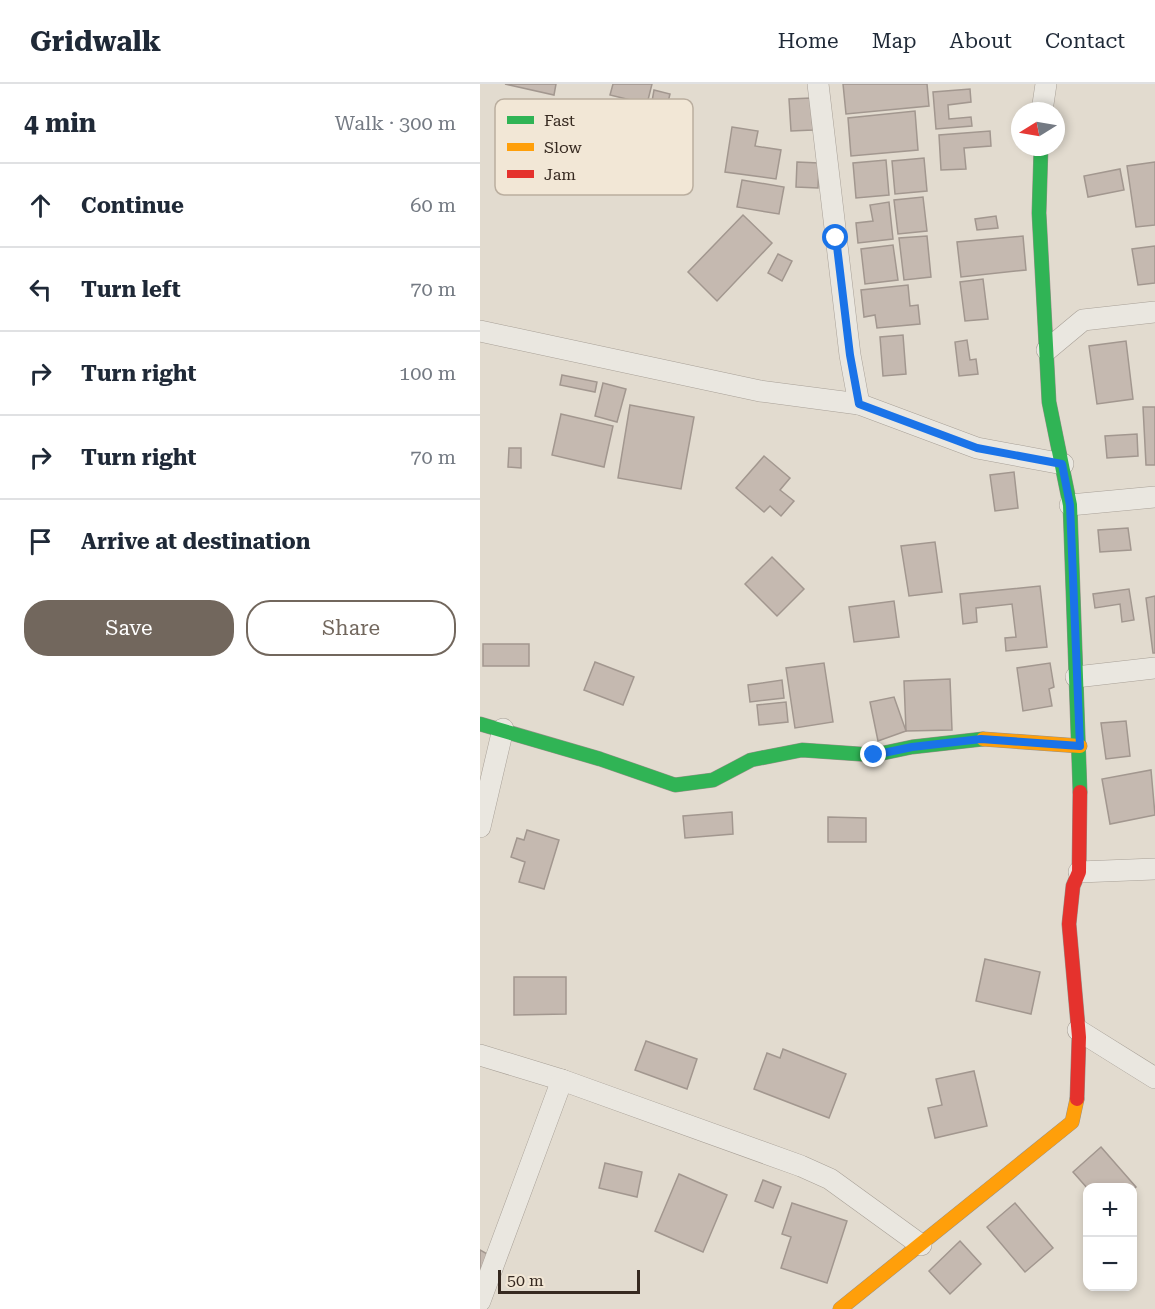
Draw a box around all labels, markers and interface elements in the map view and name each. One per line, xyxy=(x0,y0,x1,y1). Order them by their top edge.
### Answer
text: Gridwalk xyxy=(30,25,161,58)
text: Home xyxy=(778,29,839,53)
text: Map xyxy=(872,29,917,53)
text: About xyxy=(950,29,1012,53)
text: Contact xyxy=(1045,29,1125,53)
legend xyxy=(495,99,693,195)
north arrow xyxy=(1011,102,1065,156)
text: 4 min xyxy=(24,108,96,138)
text: Walk · 300 m xyxy=(335,111,456,135)
text: Fast xyxy=(544,111,575,130)
text: Slow xyxy=(544,138,582,157)
text: Jam xyxy=(544,165,576,184)
icon: ahead xyxy=(24,189,57,222)
text: Continue xyxy=(81,193,184,218)
text: 60 m xyxy=(410,193,456,217)
route start xyxy=(822,224,848,250)
icon: left xyxy=(24,273,57,306)
text: Turn left xyxy=(81,277,181,302)
text: 70 m xyxy=(410,277,456,301)
icon: right xyxy=(24,357,57,390)
text: Turn right xyxy=(81,361,196,386)
text: 100 m xyxy=(399,361,456,385)
icon: right xyxy=(24,441,57,474)
text: Turn right xyxy=(81,445,196,470)
text: 70 m xyxy=(410,445,456,469)
icon: arrive xyxy=(24,525,57,558)
text: Arrive at destination xyxy=(81,529,310,554)
button: Save xyxy=(24,600,234,656)
button: Share xyxy=(246,600,456,656)
route end xyxy=(860,741,886,767)
map controls xyxy=(1083,1183,1137,1291)
button: + xyxy=(1083,1183,1137,1237)
button: − xyxy=(1083,1237,1137,1291)
scale bar xyxy=(498,1267,640,1294)
text: 50 m xyxy=(507,1271,544,1290)

